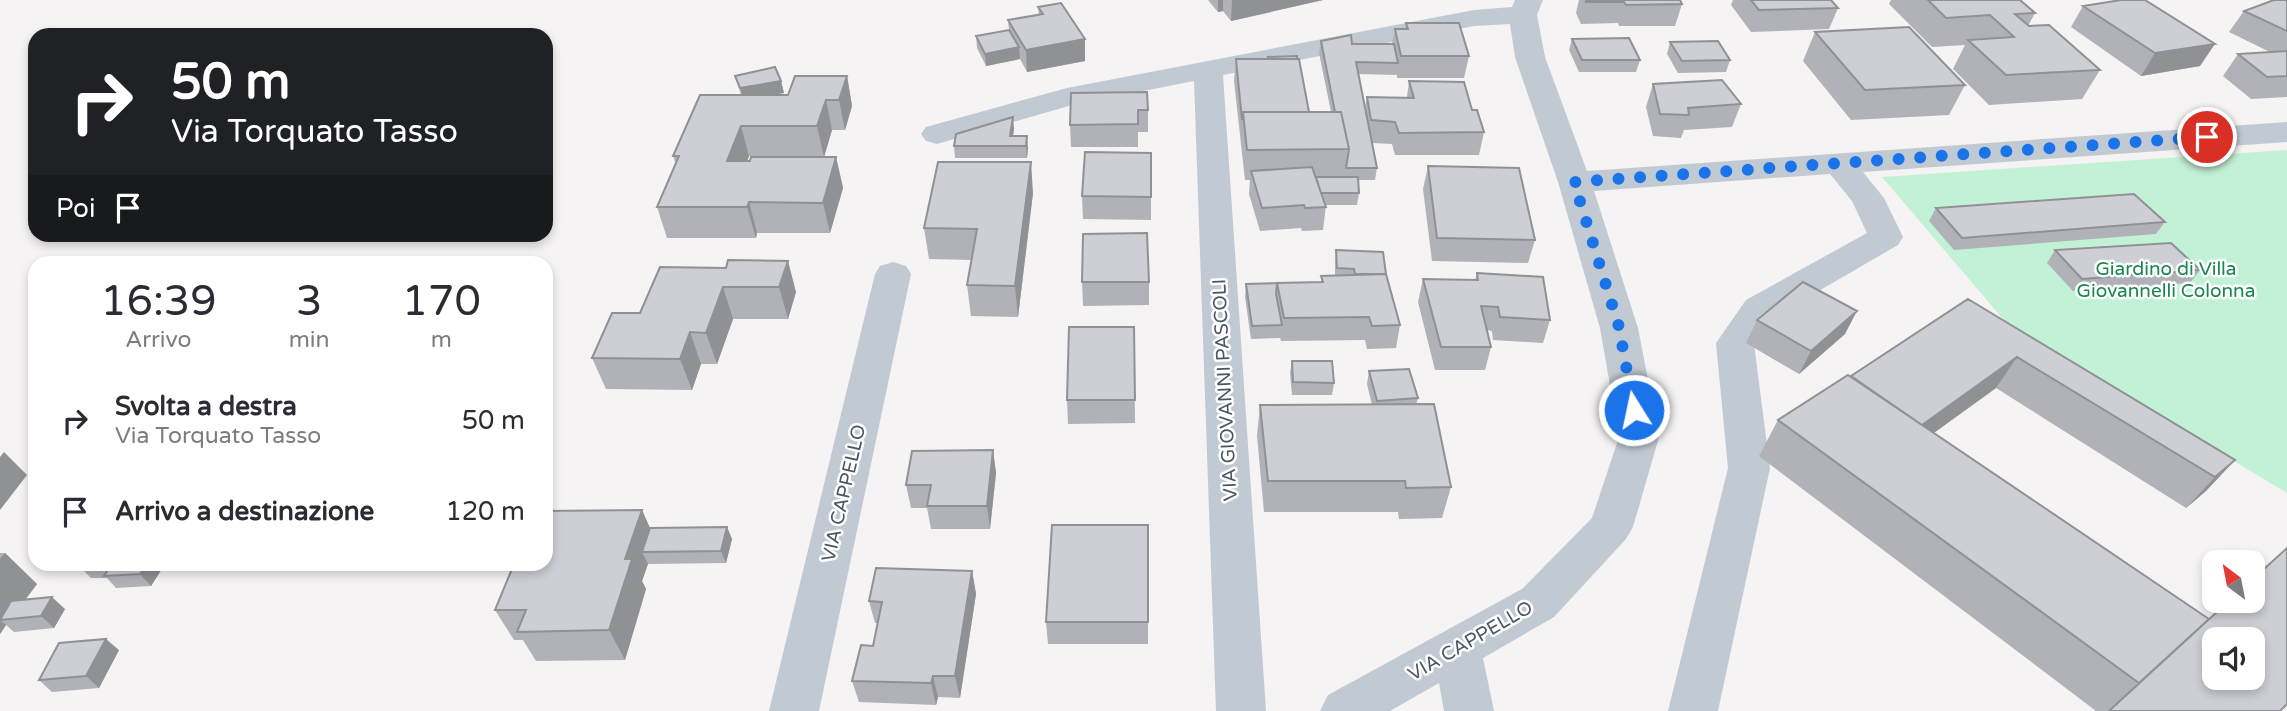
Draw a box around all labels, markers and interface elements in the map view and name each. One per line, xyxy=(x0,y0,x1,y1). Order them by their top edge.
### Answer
text: 50 m xyxy=(171,53,290,112)
icon: right xyxy=(56,56,147,147)
pin xyxy=(2177,107,2237,167)
text: Via Torquato Tasso xyxy=(171,113,458,151)
icon: arrive xyxy=(2188,118,2226,156)
icon: arrive xyxy=(109,189,147,227)
text: Poi xyxy=(56,193,95,224)
park label: Giardino di Villa Giovannelli Colonna xyxy=(2077,258,2255,302)
text: 16:39 xyxy=(100,276,217,327)
text: 3 xyxy=(296,276,322,327)
text: 170 xyxy=(402,276,481,327)
street label: VIA GIOVANNI PASCOLI xyxy=(1208,278,1242,502)
text: Arrivo xyxy=(125,326,192,354)
text: min xyxy=(289,326,330,354)
text: m xyxy=(431,326,452,354)
position arrow xyxy=(1597,373,1671,447)
text: Svolta a destra xyxy=(115,391,297,422)
icon: right xyxy=(56,402,94,440)
text: 50 m xyxy=(462,405,525,436)
text: Via Torquato Tasso xyxy=(115,422,321,450)
street label: VIA CAPPELLO xyxy=(818,423,870,564)
icon: arrive xyxy=(56,493,94,531)
text: Arrivo a destinazione xyxy=(115,496,374,527)
text: 120 m xyxy=(445,496,525,527)
north arrow xyxy=(2202,550,2264,612)
map controls xyxy=(2202,550,2265,690)
street label: VIA CAPPELLO xyxy=(1404,596,1537,685)
button: sound xyxy=(2202,627,2265,690)

